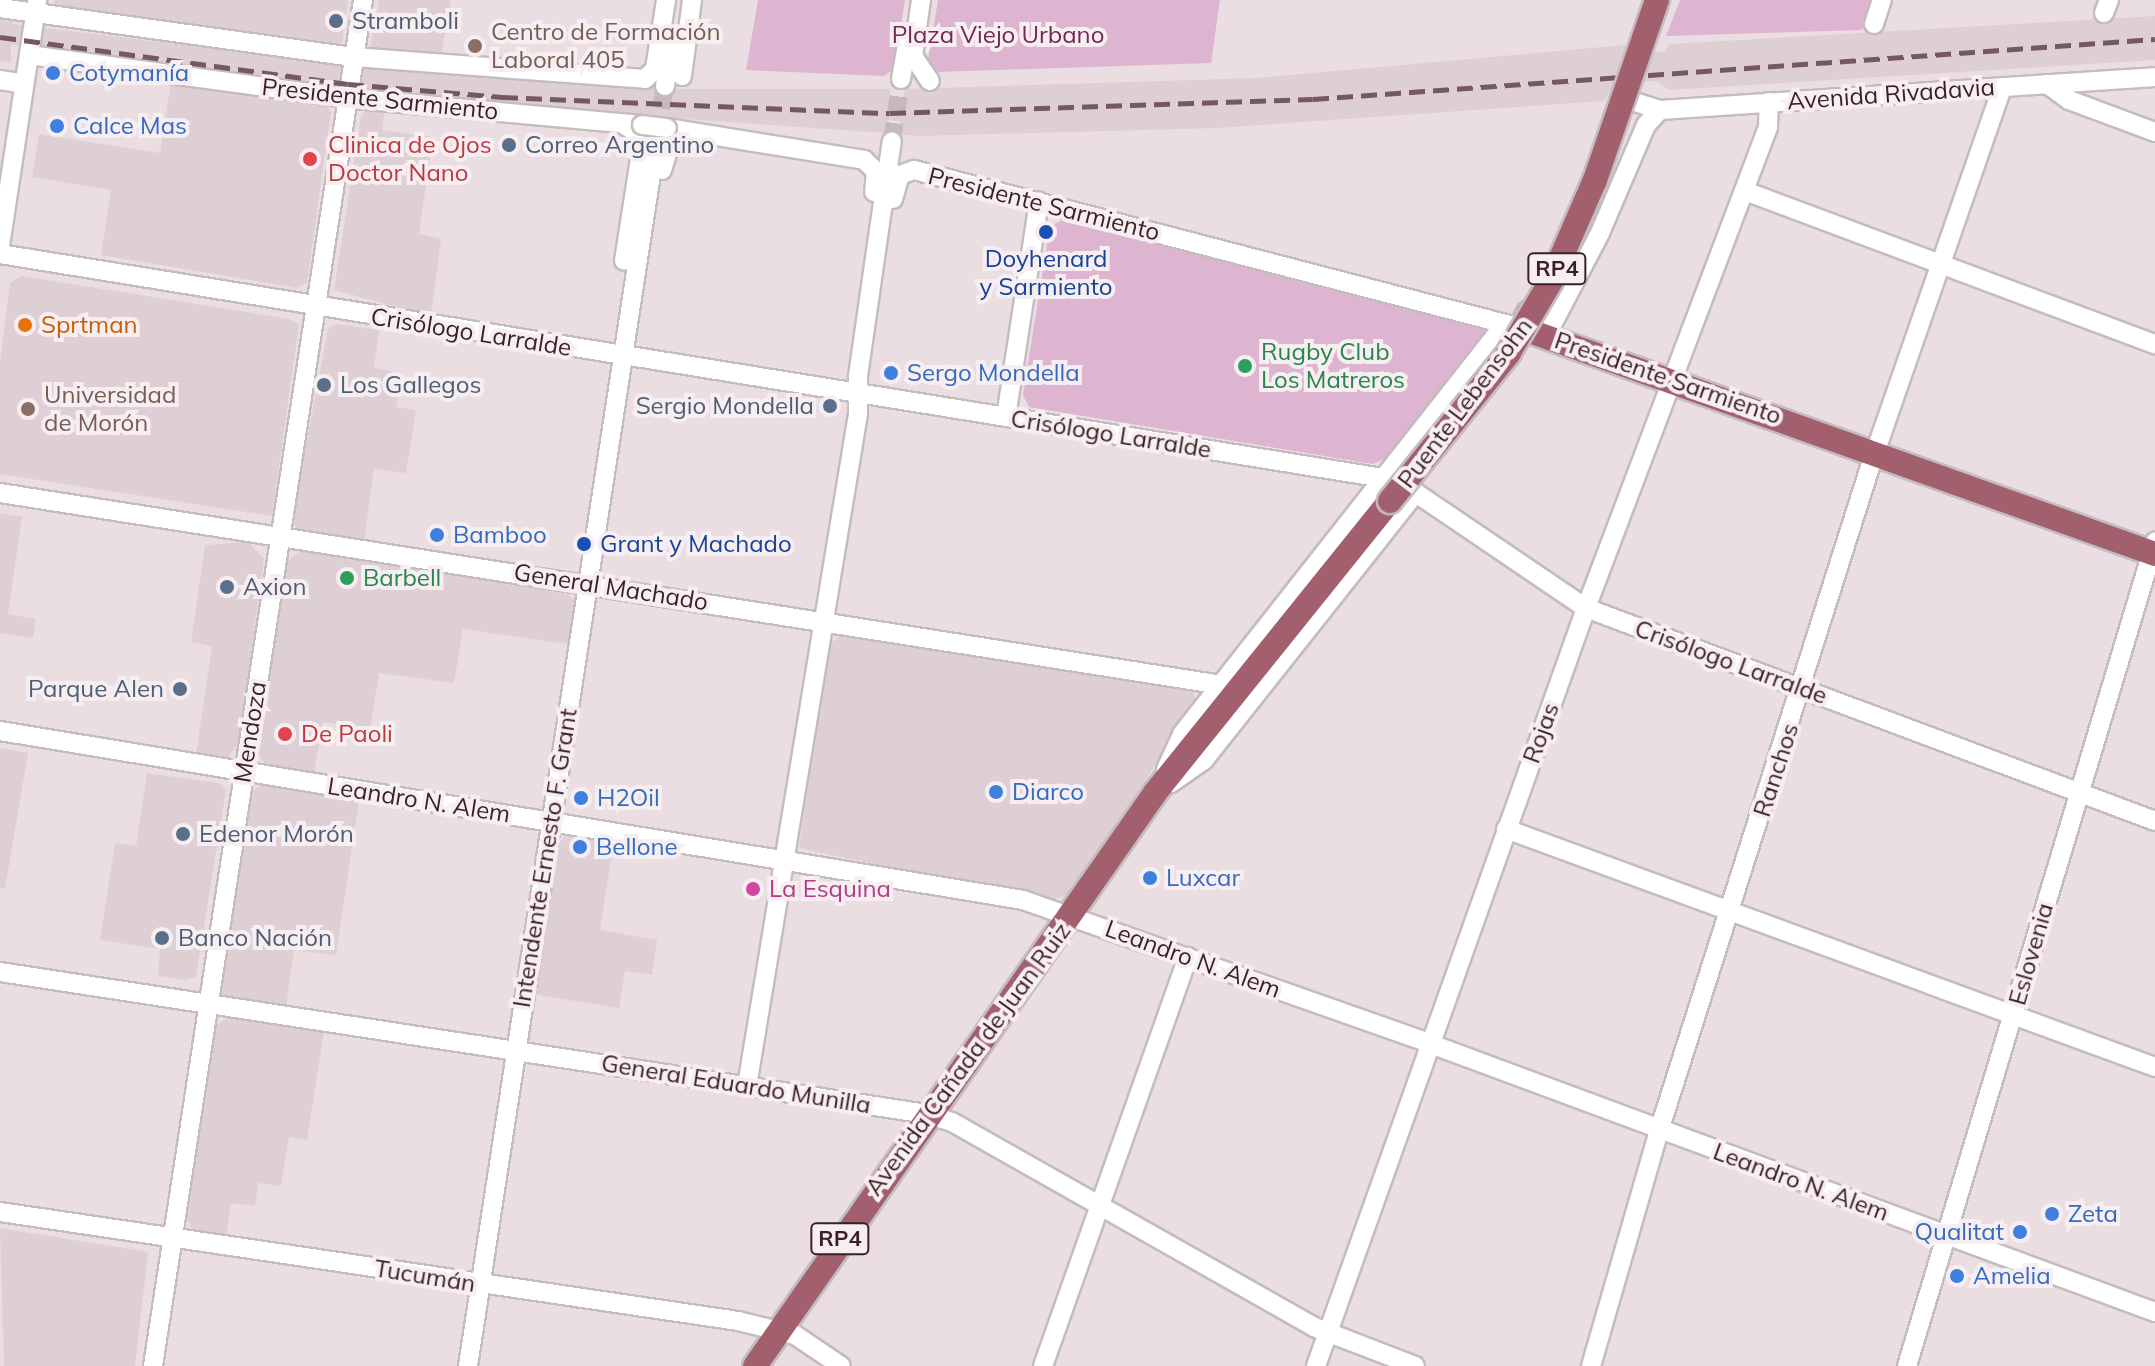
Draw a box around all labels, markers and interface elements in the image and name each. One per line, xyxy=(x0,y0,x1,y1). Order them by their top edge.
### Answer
place label: Stramboli xyxy=(352,7,459,35)
marker: Stramboli xyxy=(327,12,345,30)
place label: Centro de Formación Laboral 405 xyxy=(491,18,721,74)
park label: Plaza Viejo Urbano xyxy=(892,21,1104,49)
marker: Centro de Formación Laboral 405 xyxy=(466,37,484,55)
place label: Cotymanía xyxy=(69,59,189,87)
marker: Cotymanía xyxy=(44,64,62,82)
street label: Presidente Sarmiento xyxy=(260,72,500,126)
street label: Avenida Rivadavia xyxy=(1786,72,1996,116)
place label: Calce Mas xyxy=(73,112,187,140)
marker: Calce Mas xyxy=(48,117,66,135)
place label: Clinica de Ojos Doctor Nano xyxy=(328,131,492,187)
place label: Correo Argentino xyxy=(525,131,714,159)
marker: Correo Argentino xyxy=(500,136,518,154)
marker: Clinica de Ojos Doctor Nano xyxy=(299,148,321,170)
street label: Presidente Sarmiento xyxy=(925,161,1163,247)
marker: Doyhenard y Sarmiento xyxy=(1037,223,1055,241)
place label: Doyhenard y Sarmiento xyxy=(980,245,1112,301)
road number: RP4 xyxy=(1527,251,1587,287)
street label: Crisólogo Larralde xyxy=(369,302,573,362)
place label: Sprtman xyxy=(41,311,138,339)
street label: Puente Lebensohn xyxy=(1392,312,1538,494)
marker: Sprtman xyxy=(16,316,34,334)
street label: Presidente Sarmiento xyxy=(1551,326,1785,430)
place label: Rugby Club Los Matreros xyxy=(1261,338,1405,394)
marker: Rugby Club Los Matreros xyxy=(1236,357,1254,375)
place label: Sergo Mondella xyxy=(907,359,1080,387)
marker: Sergo Mondella xyxy=(882,364,900,382)
place label: Los Gallegos xyxy=(340,371,481,399)
marker: Los Gallegos xyxy=(315,376,333,394)
place label: Universidad de Morón xyxy=(44,381,176,437)
place label: Sergio Mondella xyxy=(636,392,814,420)
marker: Sergio Mondella xyxy=(821,397,839,415)
marker: Universidad de Morón xyxy=(19,400,37,418)
street label: Crisólogo Larralde xyxy=(1009,404,1213,464)
place label: Bamboo xyxy=(453,521,547,549)
marker: Bamboo xyxy=(428,526,446,544)
place label: Grant y Machado xyxy=(600,530,792,558)
marker: Grant y Machado xyxy=(575,535,593,553)
street label: General Machado xyxy=(512,557,710,617)
place label: Barbell xyxy=(363,564,441,592)
marker: Barbell xyxy=(338,569,356,587)
place label: Axion xyxy=(243,573,306,601)
marker: Axion xyxy=(218,578,236,596)
street label: Crisólogo Larralde xyxy=(1631,614,1831,710)
place label: Parque Alen xyxy=(28,675,164,703)
street label: Mendoza xyxy=(228,679,272,785)
marker: Parque Alen xyxy=(171,680,189,698)
street label: Rojas xyxy=(1517,699,1565,767)
street label: Intendente Ernesto F. Grant xyxy=(507,706,583,1010)
place label: De Paoli xyxy=(301,720,393,748)
street label: Ranchos xyxy=(1747,720,1805,820)
marker: De Paoli xyxy=(276,725,294,743)
street label: Leandro N. Alem xyxy=(326,771,512,829)
place label: Diarco xyxy=(1012,778,1084,806)
marker: Diarco xyxy=(987,783,1005,801)
place label: H2Oil xyxy=(597,784,660,812)
marker: H2Oil xyxy=(572,789,590,807)
place label: Edenor Morón xyxy=(199,820,354,848)
marker: Edenor Morón xyxy=(174,825,192,843)
place label: Bellone xyxy=(596,833,678,861)
marker: Bellone xyxy=(571,838,589,856)
place label: Luxcar xyxy=(1166,864,1240,892)
marker: Luxcar xyxy=(1141,869,1159,887)
place label: La Esquina xyxy=(769,875,891,903)
marker: La Esquina xyxy=(744,880,762,898)
street label: Eslovenia xyxy=(2003,900,2059,1008)
street label: Leandro N. Alem xyxy=(1101,914,1285,1004)
street label: Avenida Cañada de Juan Ruiz xyxy=(859,917,1077,1201)
place label: Banco Nación xyxy=(178,924,332,952)
marker: Banco Nación xyxy=(153,929,171,947)
street label: General Eduardo Munilla xyxy=(599,1048,873,1120)
street label: Leandro N. Alem xyxy=(1709,1137,1893,1227)
place label: Zeta xyxy=(2068,1200,2118,1228)
marker: Zeta xyxy=(2043,1205,2061,1223)
place label: Qualitat xyxy=(1915,1218,2004,1246)
road number: RP4 xyxy=(810,1221,870,1257)
marker: Qualitat xyxy=(2011,1223,2029,1241)
street label: Tucumán xyxy=(372,1254,478,1298)
place label: Amelia xyxy=(1973,1262,2051,1290)
marker: Amelia xyxy=(1948,1267,1966,1285)

